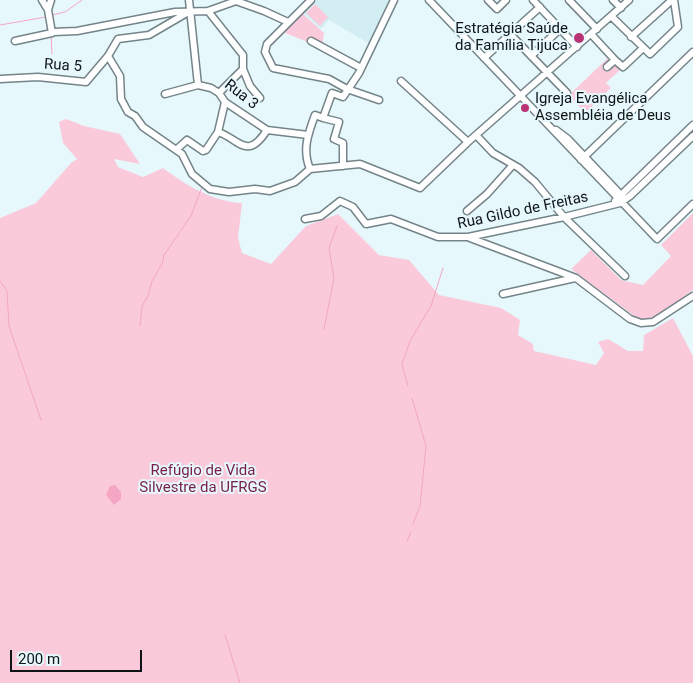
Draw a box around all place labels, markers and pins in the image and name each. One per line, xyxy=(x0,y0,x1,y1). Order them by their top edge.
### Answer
place label: Estratégia Saúde da Família Tijuca xyxy=(455,20,568,55)
marker: Estratégia Saúde da Família Tijuca xyxy=(572,31,586,45)
place label: Igreja Evangélica Assembléia de Deus xyxy=(535,90,671,125)
marker: Igreja Evangélica Assembléia de Deus xyxy=(519,102,531,114)

